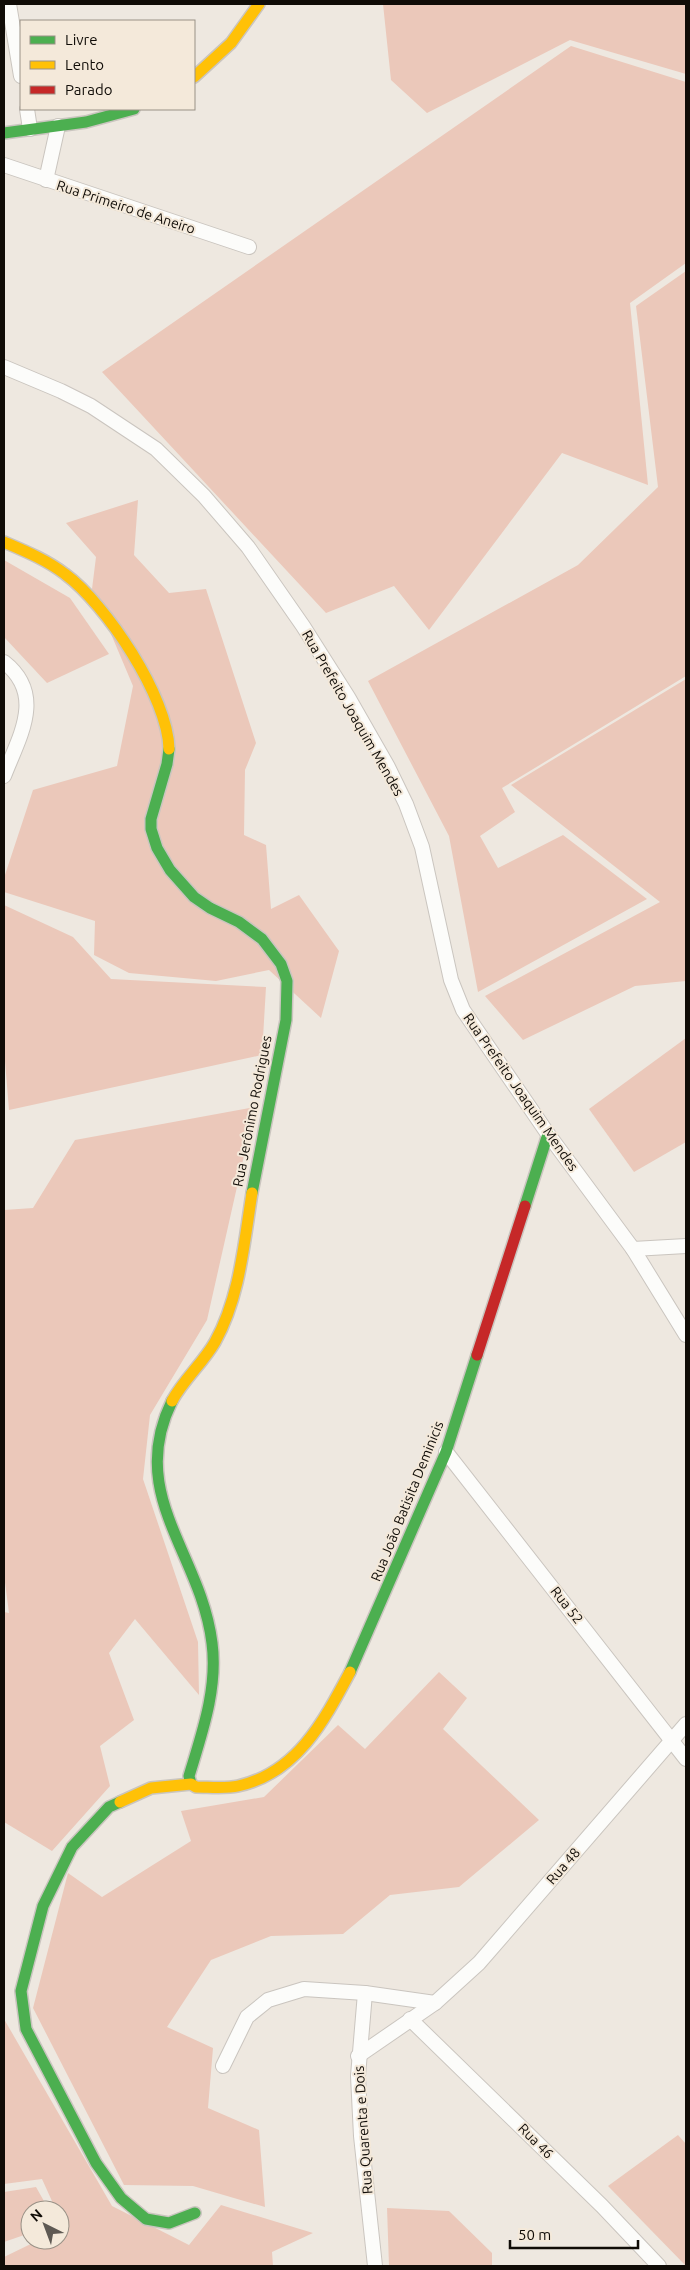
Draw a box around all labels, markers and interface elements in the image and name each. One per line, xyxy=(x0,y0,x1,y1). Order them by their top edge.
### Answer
legend xyxy=(20,20,195,110)
text: Livre xyxy=(65,31,98,48)
text: Lento xyxy=(65,56,104,73)
text: Parado xyxy=(65,81,112,98)
street label: Rua Primeiro de Aneiro xyxy=(55,177,197,237)
street label: Rua Prefeito Joaquim Mendes xyxy=(299,627,407,799)
street label: Rua Prefeito Joaquim Mendes xyxy=(460,1010,582,1174)
street label: Rua Jerônimo Rodrigues xyxy=(229,1034,275,1188)
street label: Rua João Batisita Deminicis xyxy=(367,1418,447,1584)
street label: Rua 52 xyxy=(547,1583,587,1627)
street label: Rua 48 xyxy=(543,1844,583,1887)
street label: Rua Quarenta e Dois xyxy=(351,2065,375,2195)
street label: Rua 46 xyxy=(515,2120,557,2162)
north arrow xyxy=(20,2200,70,2250)
text: N xyxy=(27,2206,46,2225)
scale bar xyxy=(510,2218,638,2250)
text: 50 m xyxy=(518,2226,551,2243)

